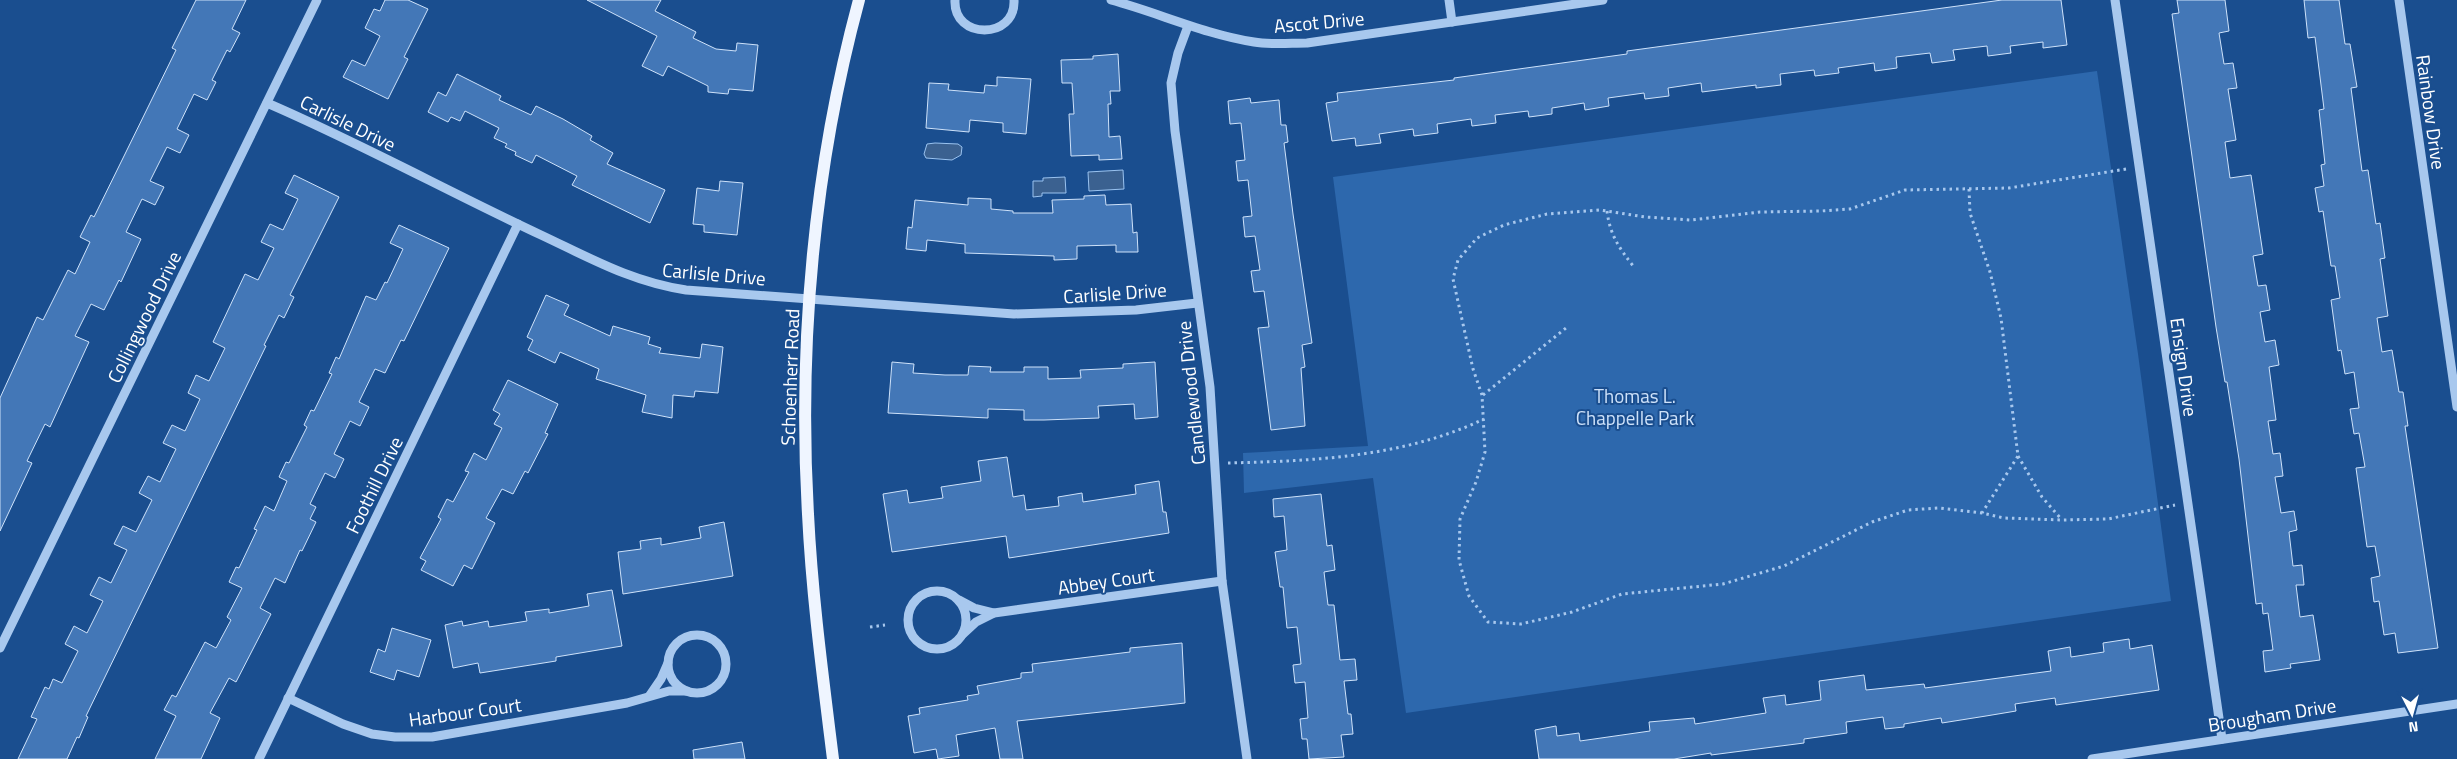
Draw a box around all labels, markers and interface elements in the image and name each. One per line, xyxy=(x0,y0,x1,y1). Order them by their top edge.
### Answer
street label: Ascot Drive xyxy=(1273,3,1365,40)
street label: Rainbow Drive xyxy=(2409,53,2454,171)
street label: Carlisle Drive xyxy=(295,87,401,158)
street label: Collingwood Drive xyxy=(99,246,188,388)
street label: Carlisle Drive xyxy=(661,255,767,292)
street label: Carlisle Drive xyxy=(1062,274,1168,311)
street label: Schoenherr Road xyxy=(773,308,806,446)
street label: Ensign Drive xyxy=(2163,316,2206,418)
street label: Candlewood Drive xyxy=(1169,320,1212,466)
park label: Thomas L. Chappelle Park xyxy=(1576,381,1694,432)
street label: Foothill Drive xyxy=(337,431,410,538)
street label: Abbey Court xyxy=(1056,559,1157,602)
street label: Harbour Court xyxy=(407,689,523,734)
north arrow xyxy=(2387,689,2437,739)
street label: Brougham Drive xyxy=(2206,690,2338,739)
text: N xyxy=(2407,716,2419,738)

